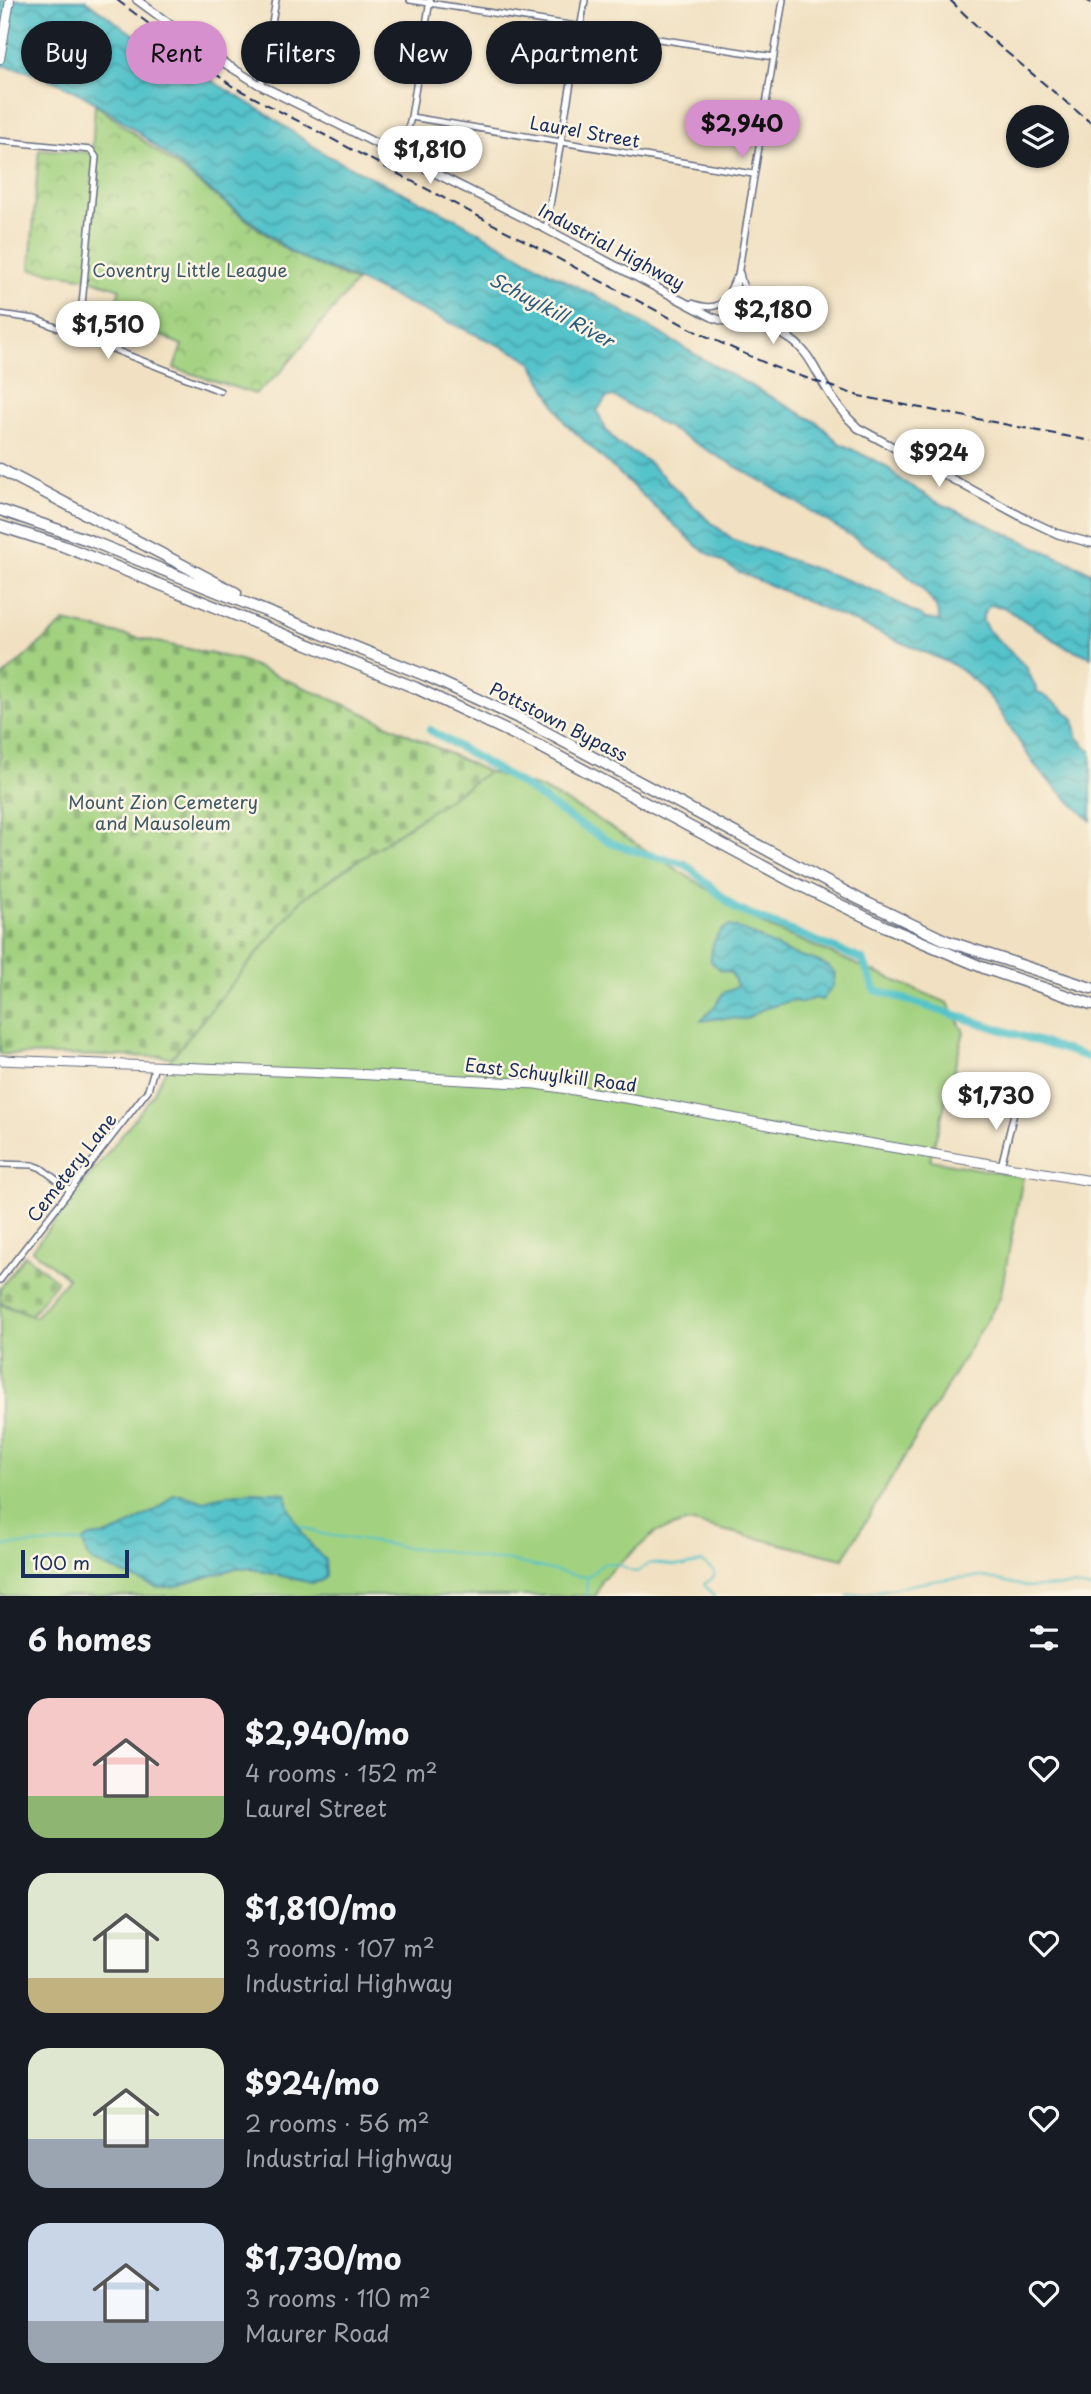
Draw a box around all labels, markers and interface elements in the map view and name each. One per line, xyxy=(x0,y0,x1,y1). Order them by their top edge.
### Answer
chip: Buy xyxy=(21,21,112,84)
chip: Rent xyxy=(126,21,227,84)
chip: Filters xyxy=(241,21,360,84)
chip: New xyxy=(374,21,472,84)
chip: Apartment xyxy=(486,21,662,84)
pin: $2,940 xyxy=(685,100,799,160)
text: $2,940 xyxy=(701,105,783,140)
map controls xyxy=(1006,105,1069,168)
button: layers xyxy=(1006,105,1069,168)
street label: Laurel Street xyxy=(528,108,642,154)
pin: $1,810 xyxy=(373,127,487,186)
text: $1,810 xyxy=(394,131,466,166)
street label: Industrial Highway xyxy=(534,196,690,296)
park label: Coventry Little League xyxy=(92,256,288,283)
water label: Schuylkill River xyxy=(485,264,621,355)
pin: $2,180 xyxy=(716,286,830,346)
text: $2,180 xyxy=(734,291,812,326)
pin: $1,510 xyxy=(51,302,165,361)
text: $1,510 xyxy=(72,306,144,341)
pin: $924 xyxy=(898,430,980,489)
text: $924 xyxy=(909,434,969,469)
street label: Pottstown Bypass xyxy=(485,675,633,767)
park label: Mount Zion Cemetery and Mausoleum xyxy=(68,788,258,836)
street label: East Schuylkill Road xyxy=(464,1050,638,1098)
pin: $1,730 xyxy=(939,1072,1053,1132)
text: $1,730 xyxy=(958,1077,1034,1112)
street label: Cemetery Lane xyxy=(20,1107,122,1227)
scale bar xyxy=(21,1547,130,1579)
text: 100 m xyxy=(32,1548,90,1576)
text: 6 homes xyxy=(28,1616,151,1661)
icon: filters xyxy=(1025,1619,1063,1657)
text: $2,940/mo xyxy=(245,1710,409,1755)
icon: home xyxy=(84,1726,168,1810)
icon: heart xyxy=(1025,1749,1063,1787)
text: 4 rooms · 152 m² xyxy=(245,1755,438,1790)
text: Laurel Street xyxy=(245,1790,387,1825)
text: $1,810/mo xyxy=(245,1885,396,1930)
icon: home xyxy=(84,1901,168,1985)
icon: heart xyxy=(1025,1924,1063,1962)
text: 3 rooms · 107 m² xyxy=(245,1930,435,1965)
text: Industrial Highway xyxy=(245,1965,453,2000)
text: $924/mo xyxy=(245,2060,379,2105)
icon: home xyxy=(84,2076,168,2160)
icon: heart xyxy=(1025,2099,1063,2137)
text: 2 rooms · 56 m² xyxy=(245,2105,430,2140)
text: Industrial Highway xyxy=(245,2140,453,2175)
text: $1,730/mo xyxy=(245,2235,401,2280)
icon: home xyxy=(84,2251,168,2335)
icon: heart xyxy=(1025,2274,1063,2312)
text: 3 rooms · 110 m² xyxy=(245,2280,431,2315)
text: Maurer Road xyxy=(245,2315,390,2350)

